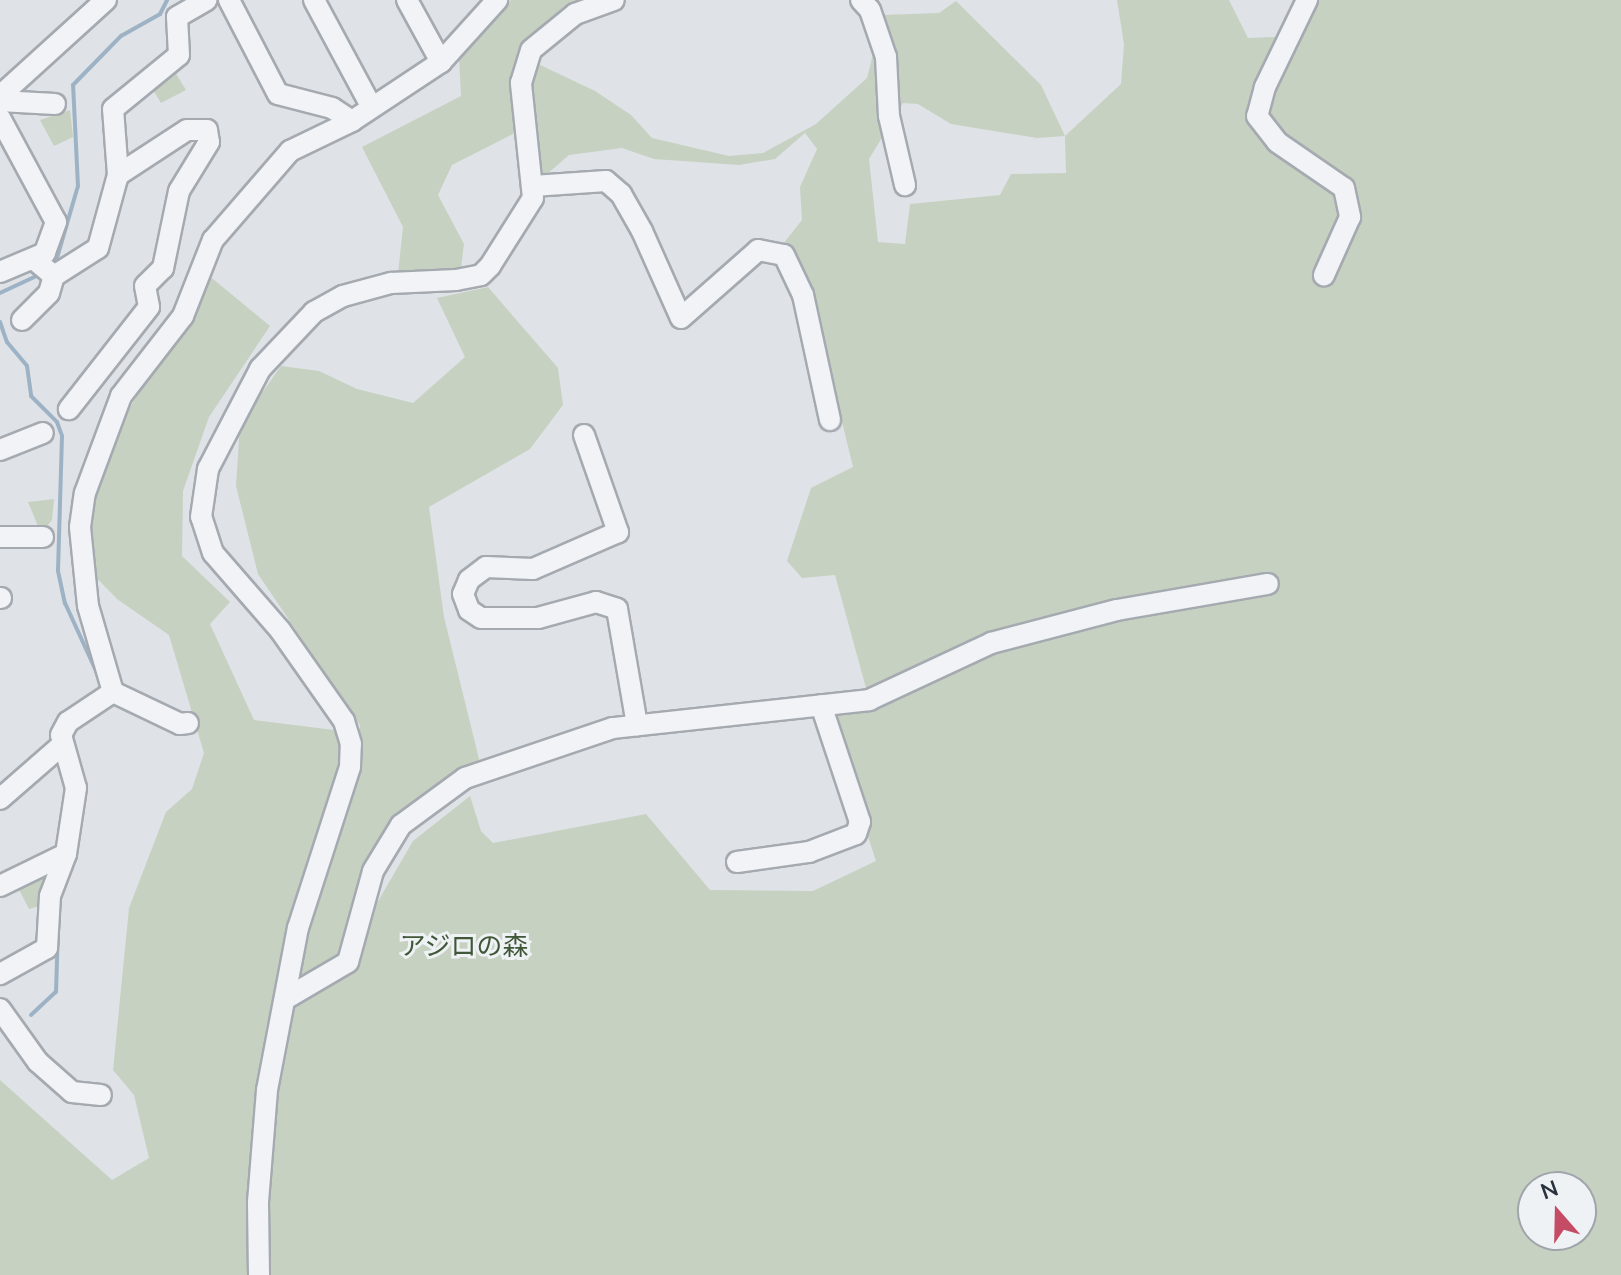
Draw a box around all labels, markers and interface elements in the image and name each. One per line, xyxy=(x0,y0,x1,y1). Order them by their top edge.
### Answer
park label: アジロの森 xyxy=(399,931,529,963)
north arrow xyxy=(1517,1171,1597,1251)
text: N xyxy=(1537,1173,1562,1207)

